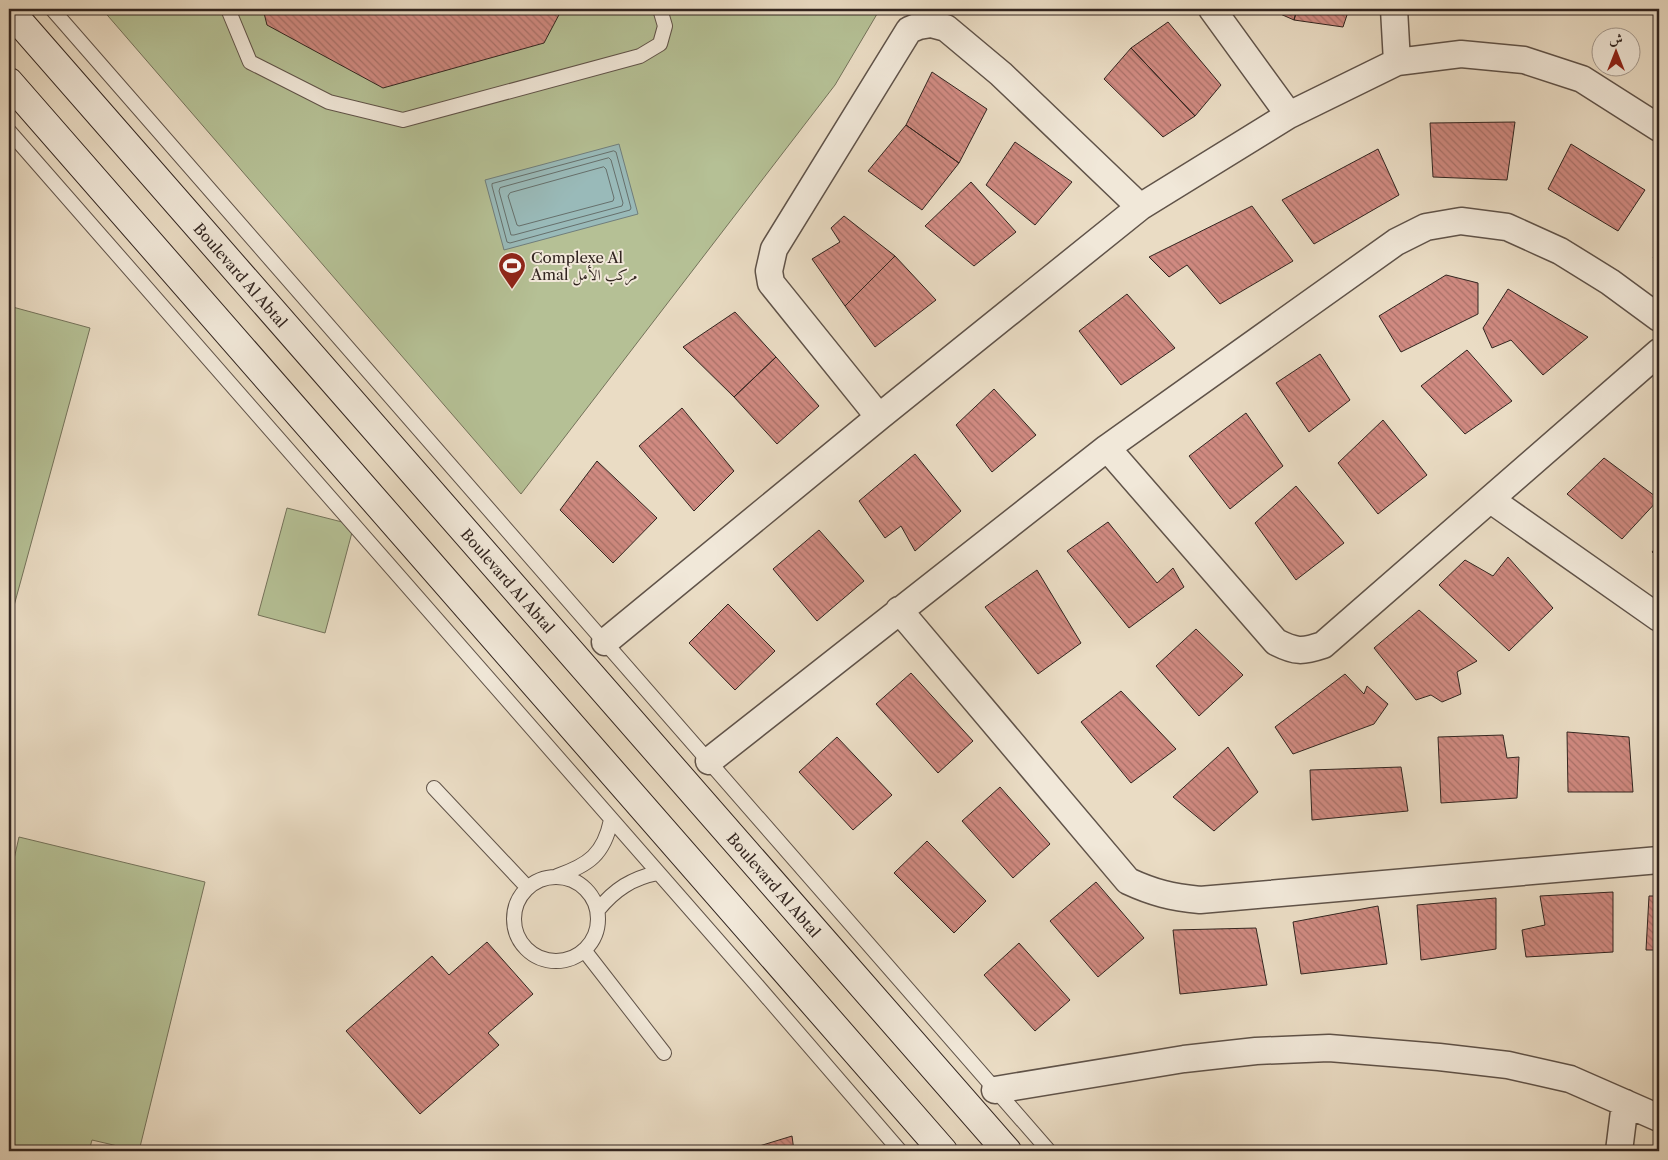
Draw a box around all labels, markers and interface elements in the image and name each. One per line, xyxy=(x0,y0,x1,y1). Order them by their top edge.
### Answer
north arrow xyxy=(1590,28,1640,78)
text: ش xyxy=(1609,30,1623,48)
street label: Boulevard Al Abtal xyxy=(190,219,292,332)
place label: Complexe Al Amal مركب الأمل xyxy=(530,248,637,286)
sports icon: Complexe Al Amal مركب الأمل xyxy=(497,251,527,290)
street label: Boulevard Al Abtal xyxy=(457,524,559,637)
street label: Boulevard Al Abtal xyxy=(723,828,825,941)

